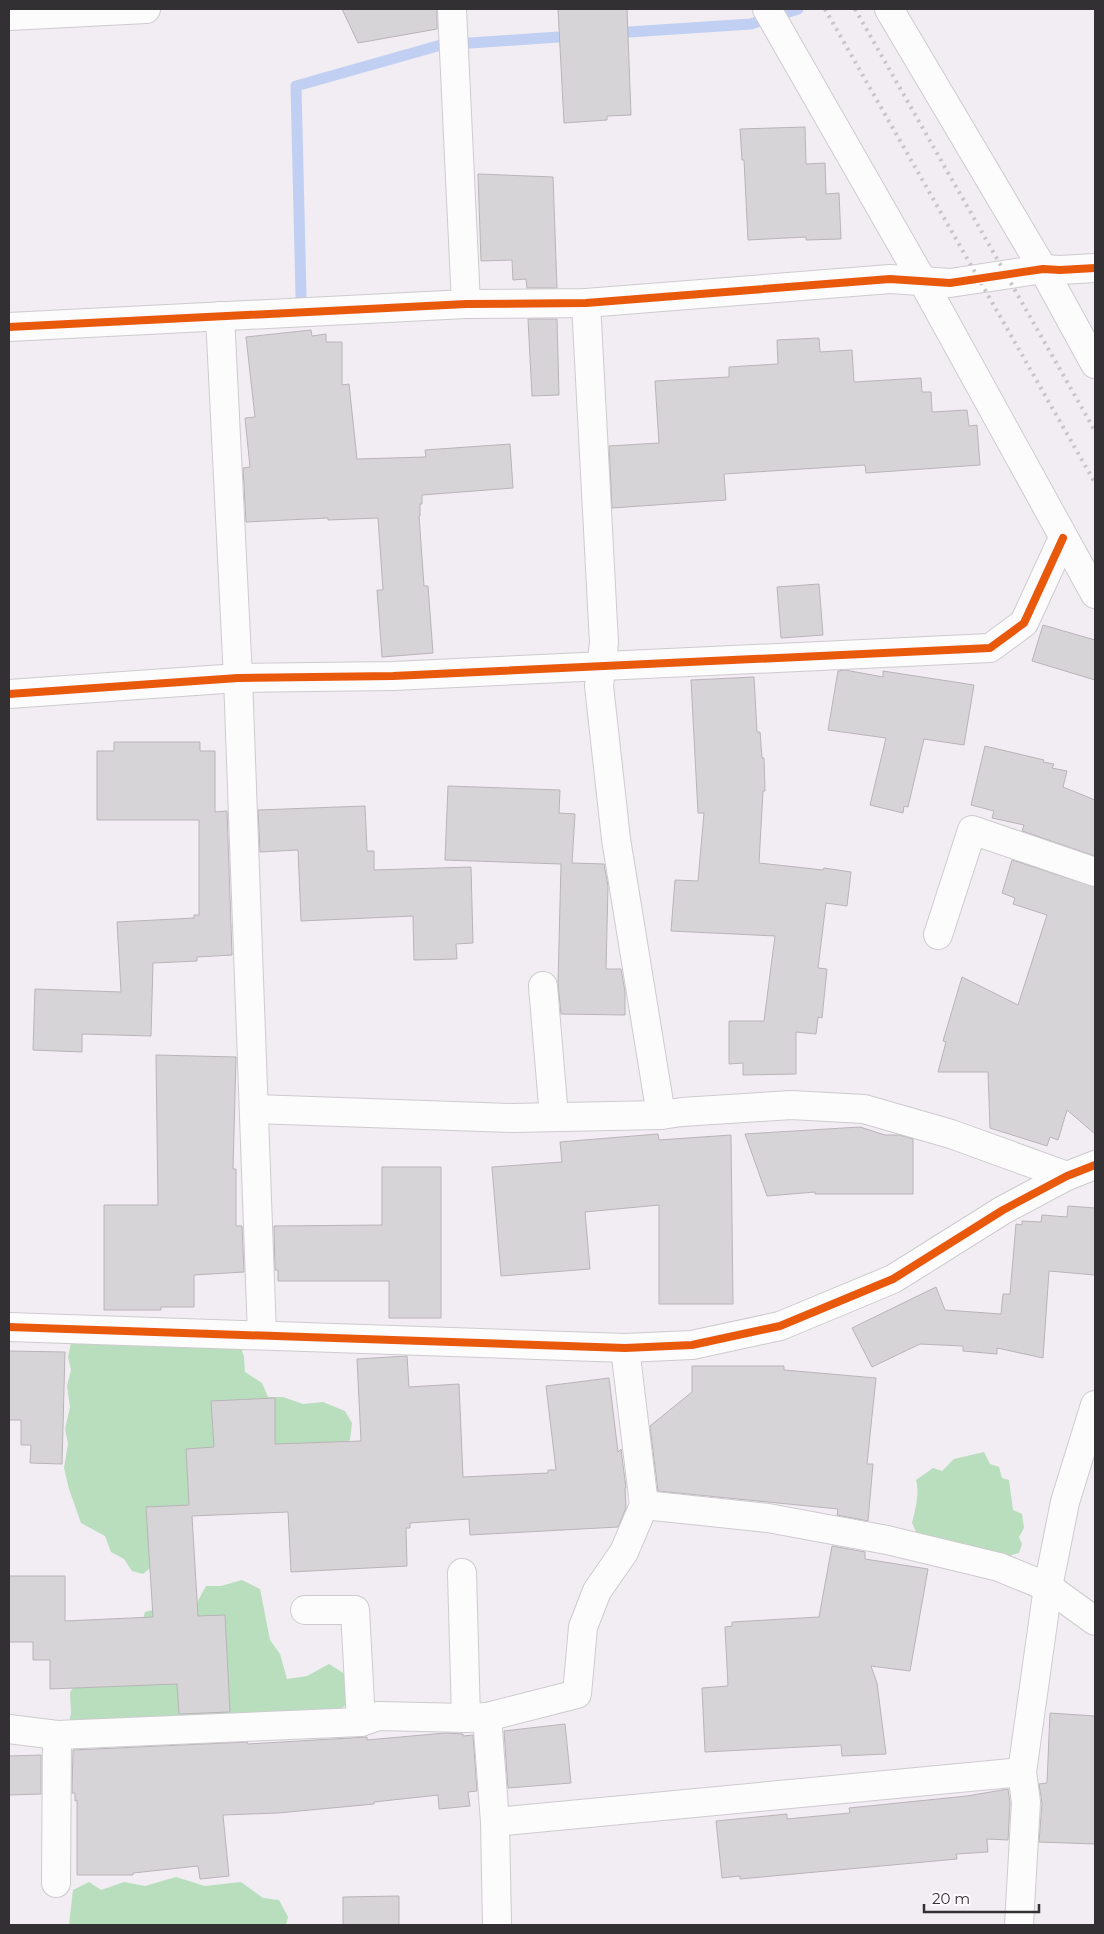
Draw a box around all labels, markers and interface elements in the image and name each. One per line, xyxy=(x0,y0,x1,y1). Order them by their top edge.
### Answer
scale bar xyxy=(924,1882,1039,1914)
text: 20 m xyxy=(932,1889,970,1908)

